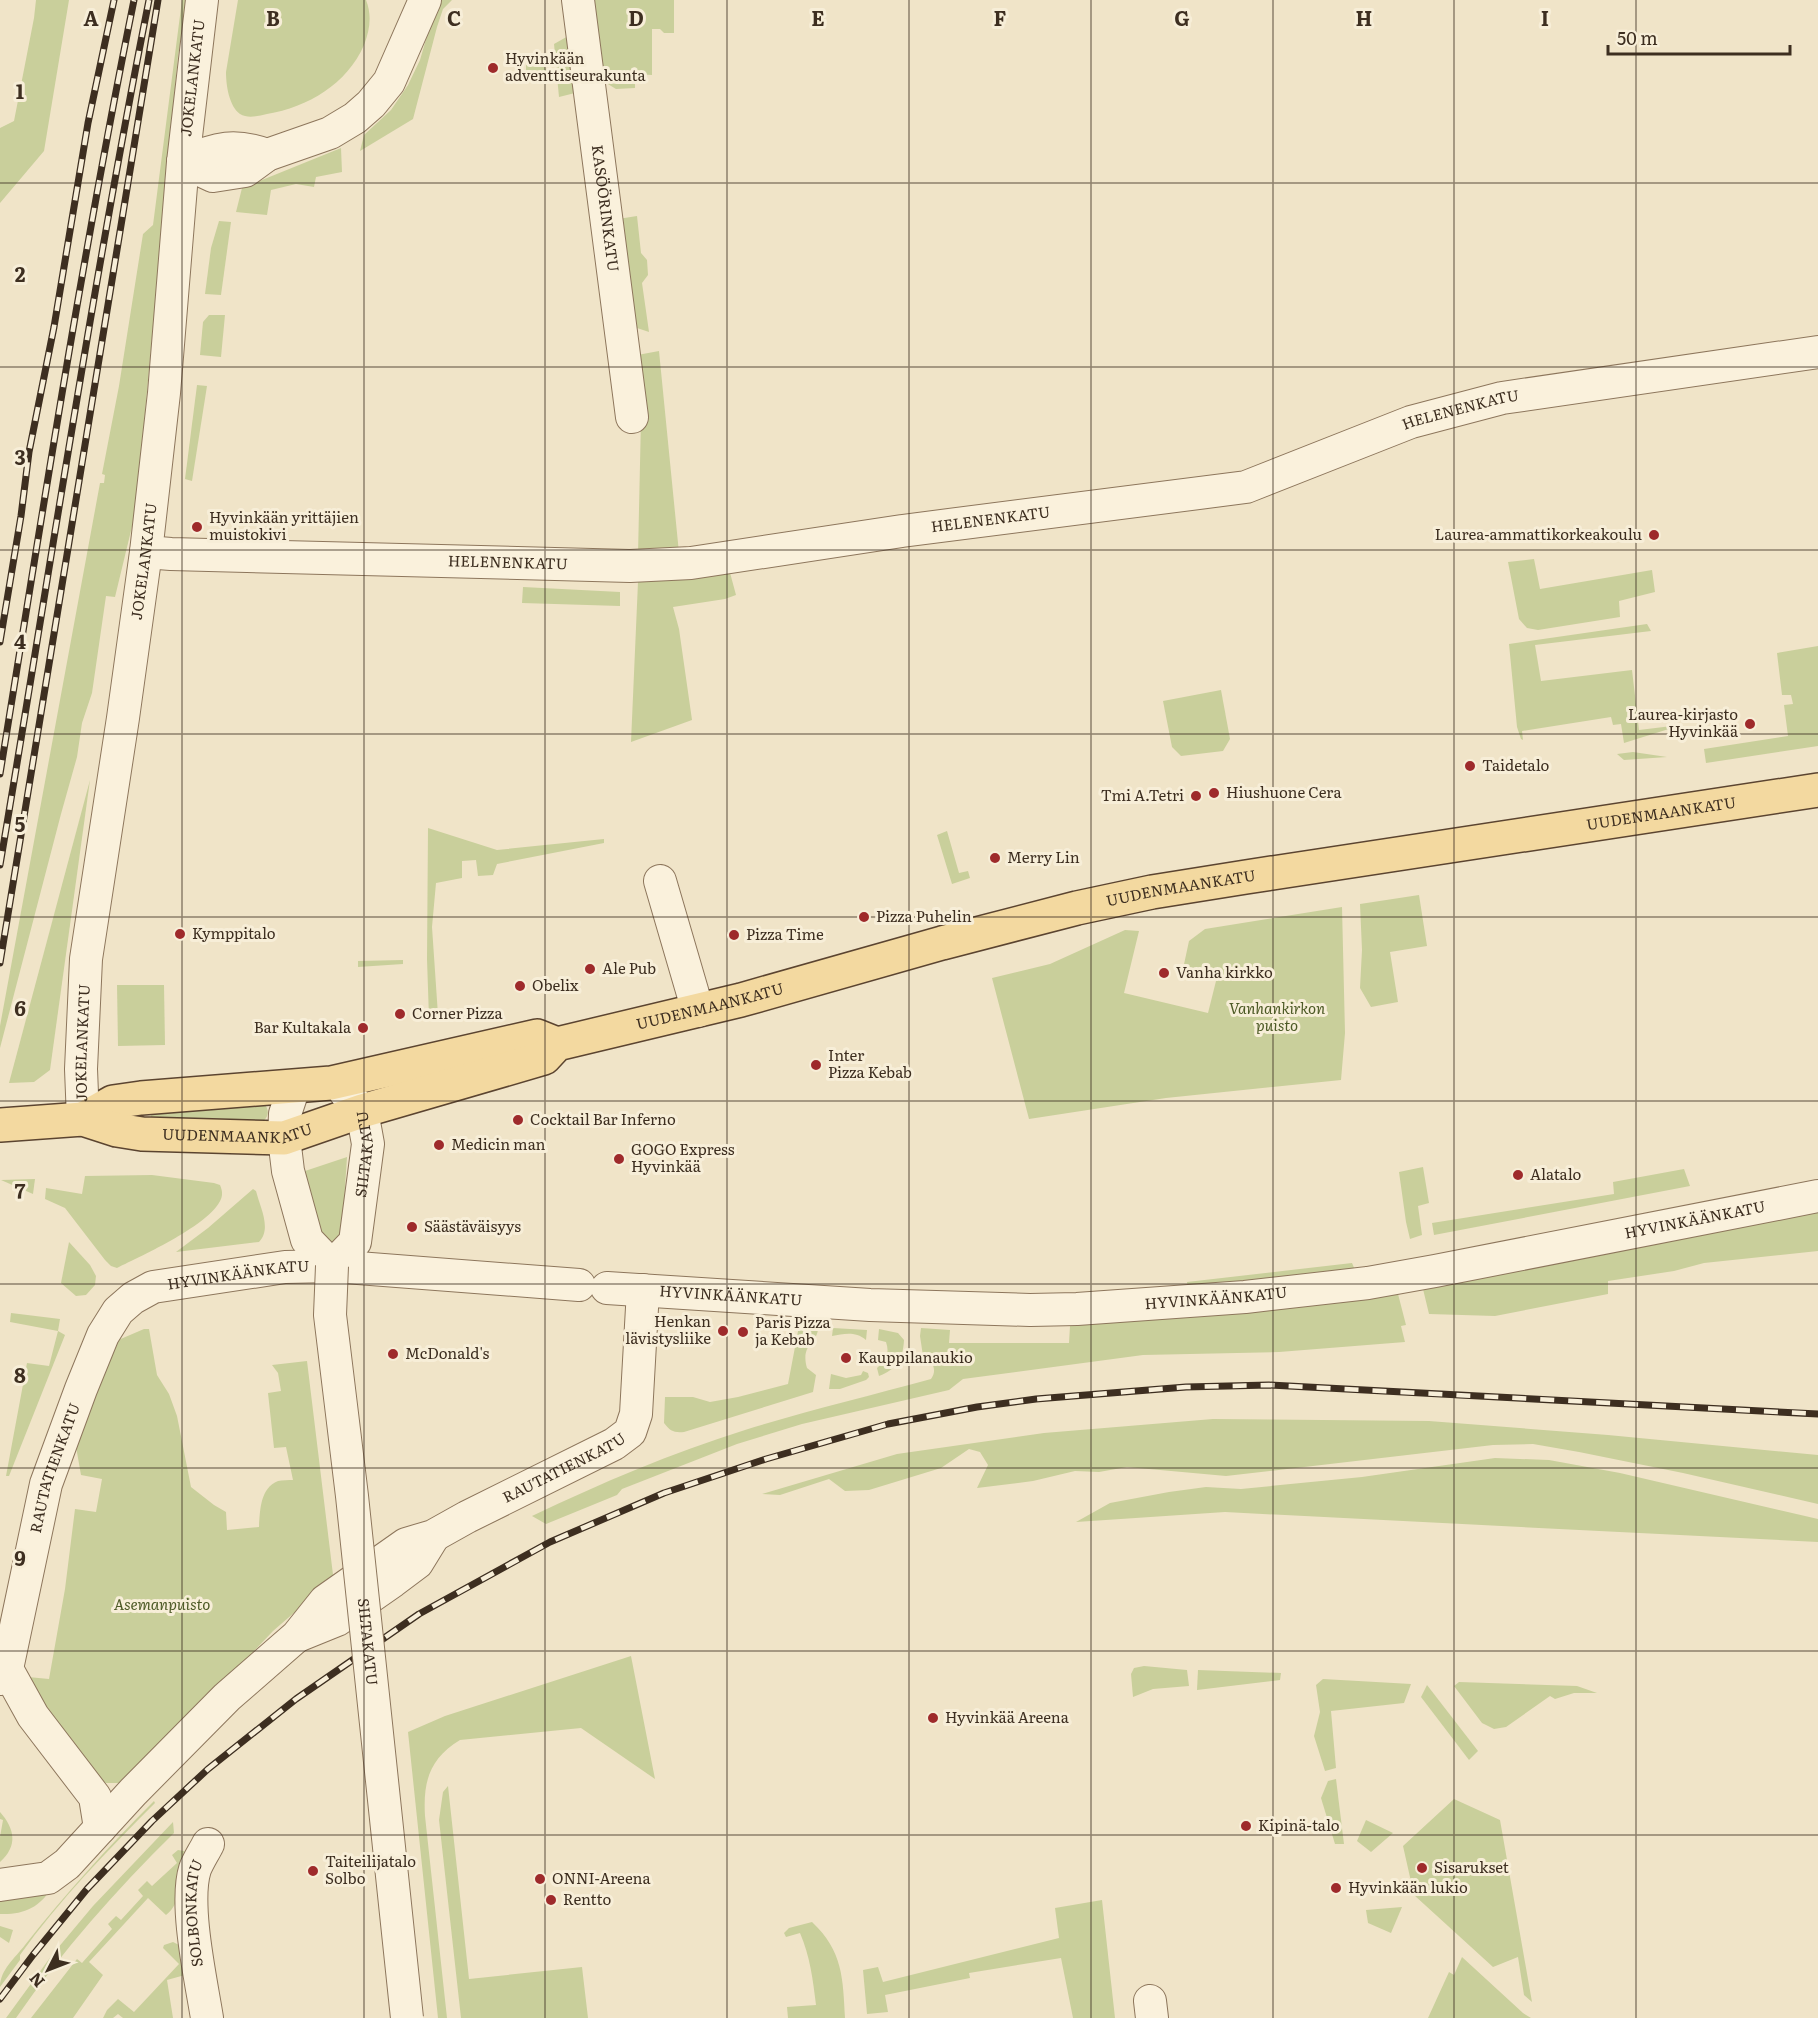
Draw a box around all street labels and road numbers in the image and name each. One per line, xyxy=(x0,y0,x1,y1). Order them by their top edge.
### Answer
street label: JOKELANKATU xyxy=(173,18,210,138)
street label: KASÖÖRINKATU xyxy=(587,143,626,273)
street label: HELENENKATU xyxy=(1398,383,1520,435)
street label: HELENENKATU xyxy=(929,499,1051,537)
street label: JOKELANKATU xyxy=(124,501,161,621)
street label: HELENENKATU xyxy=(448,548,568,574)
street label: UUDENMAANKATU xyxy=(1584,790,1738,835)
street label: UUDENMAANKATU xyxy=(1104,863,1257,911)
street label: UUDENMAANKATU xyxy=(634,975,786,1035)
street label: JOKELANKATU xyxy=(68,984,95,1102)
street label: SILTAKATU xyxy=(348,1109,378,1199)
street label: UUDENMAANKATU xyxy=(162,1116,315,1149)
street label: HYVINKÄÄNKATU xyxy=(1622,1194,1767,1244)
street label: HYVINKÄÄNKATU xyxy=(166,1253,309,1295)
street label: HYVINKÄÄNKATU xyxy=(659,1278,803,1311)
street label: HYVINKÄÄNKATU xyxy=(1144,1279,1288,1314)
street label: RAUTATIENKATU xyxy=(23,1399,85,1535)
street label: RAUTATIENKATU xyxy=(498,1426,630,1508)
street label: SILTAKATU xyxy=(353,1597,385,1686)
street label: SOLBONKATU xyxy=(178,1855,208,1969)

